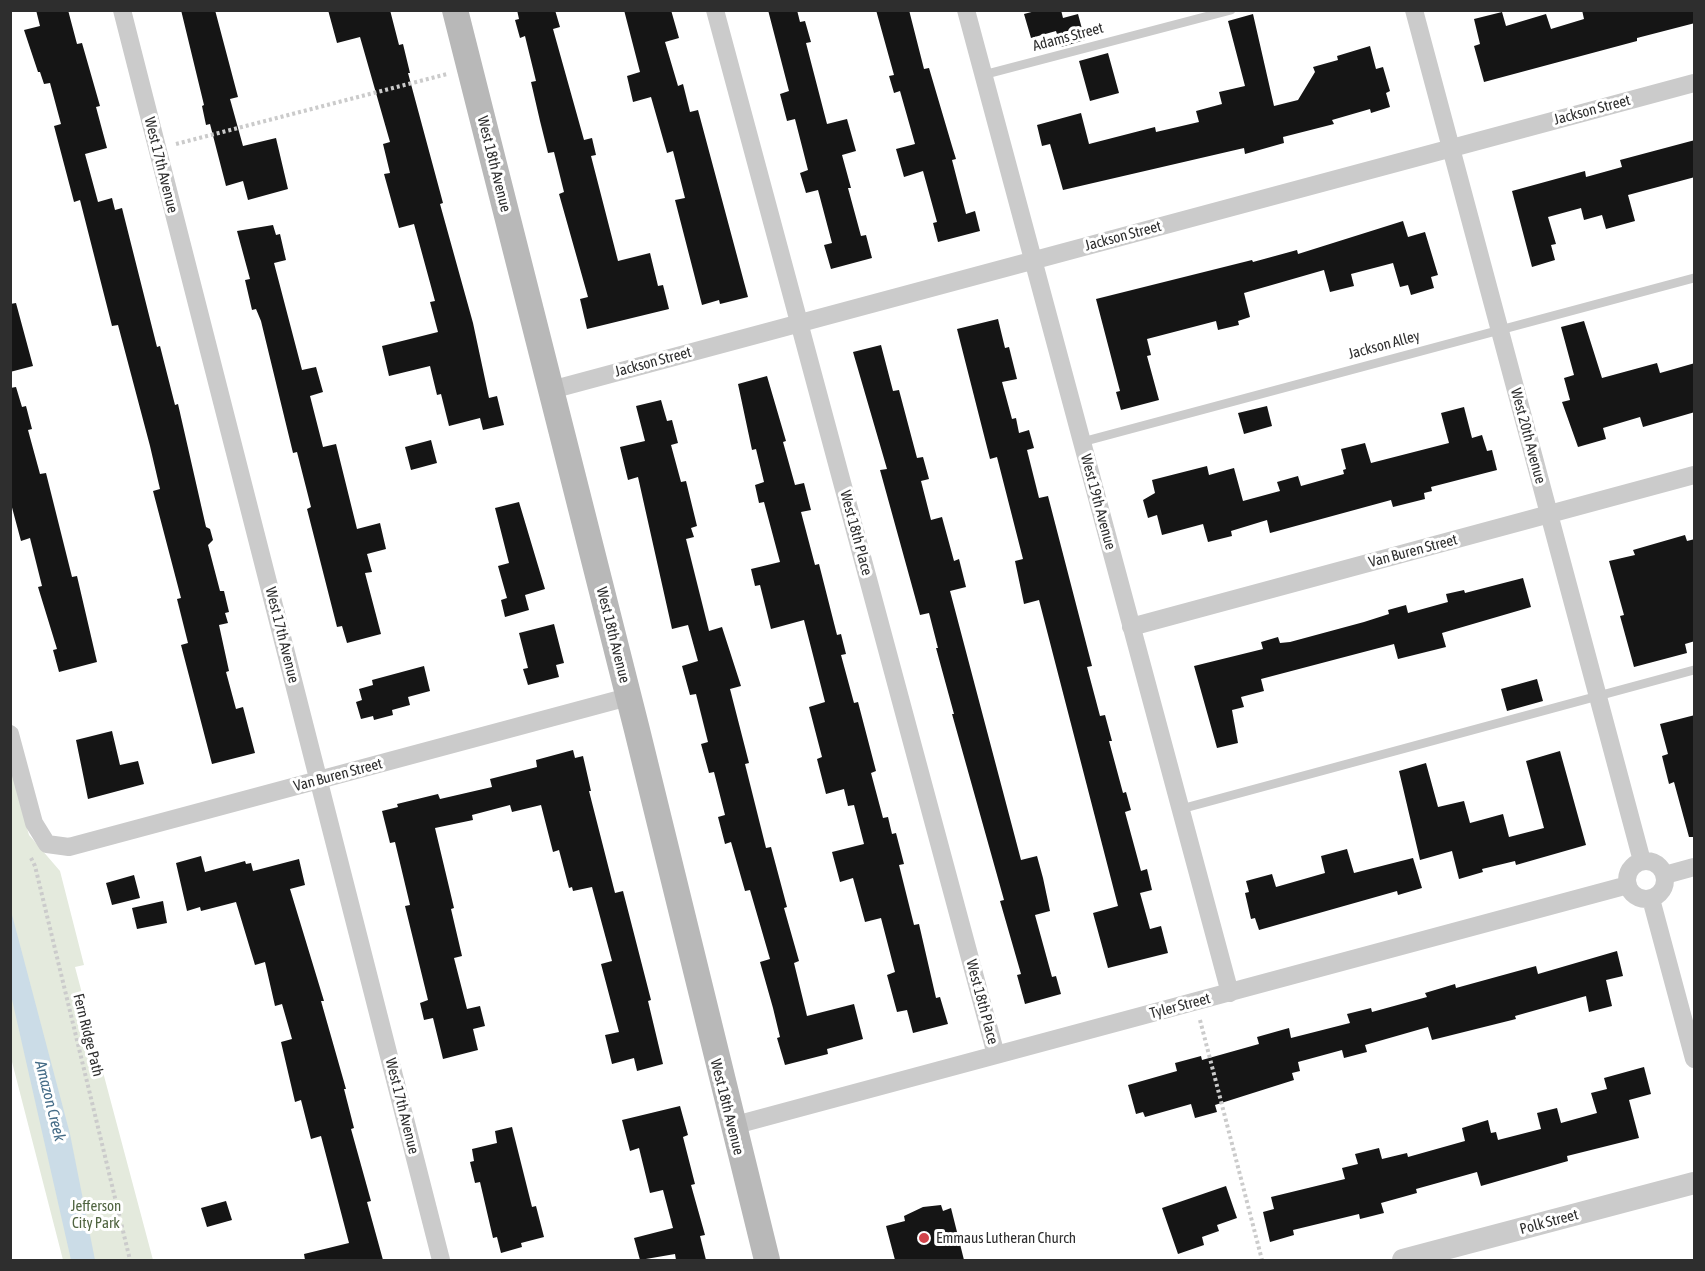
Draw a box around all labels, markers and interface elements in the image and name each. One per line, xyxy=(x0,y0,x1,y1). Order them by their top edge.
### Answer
street label: Adams Street xyxy=(1031,19,1105,55)
street label: Jackson Street xyxy=(1552,91,1632,129)
street label: West 18th Avenue xyxy=(473,114,515,214)
street label: West 17th Avenue xyxy=(140,115,182,215)
street label: Jackson Street xyxy=(1083,217,1163,255)
street label: Jackson Alley xyxy=(1346,327,1422,363)
street label: Jackson Street xyxy=(613,343,693,381)
street label: West 20th Avenue xyxy=(1507,386,1549,486)
street label: West 19th Avenue xyxy=(1077,452,1119,552)
street label: West 18th Place xyxy=(836,489,876,577)
street label: Van Buren Street xyxy=(1367,531,1459,571)
street label: West 17th Avenue xyxy=(261,585,303,685)
street label: West 18th Avenue xyxy=(592,585,634,685)
street label: Van Buren Street xyxy=(292,755,384,795)
street label: West 18th Place xyxy=(962,958,1002,1046)
street label: Tyler Street xyxy=(1148,989,1212,1023)
street label: Fern Ridge Path xyxy=(69,992,107,1078)
street label: West 17th Avenue xyxy=(381,1056,423,1156)
street label: West 18th Avenue xyxy=(706,1057,748,1157)
water label: Amazon Creek xyxy=(31,1059,69,1143)
park label: Jefferson City Park xyxy=(71,1197,121,1232)
street label: Polk Street xyxy=(1518,1206,1580,1238)
place label: Emmaus Lutheran Church xyxy=(936,1229,1076,1247)
marker: Emmaus Lutheran Church xyxy=(917,1231,931,1245)

